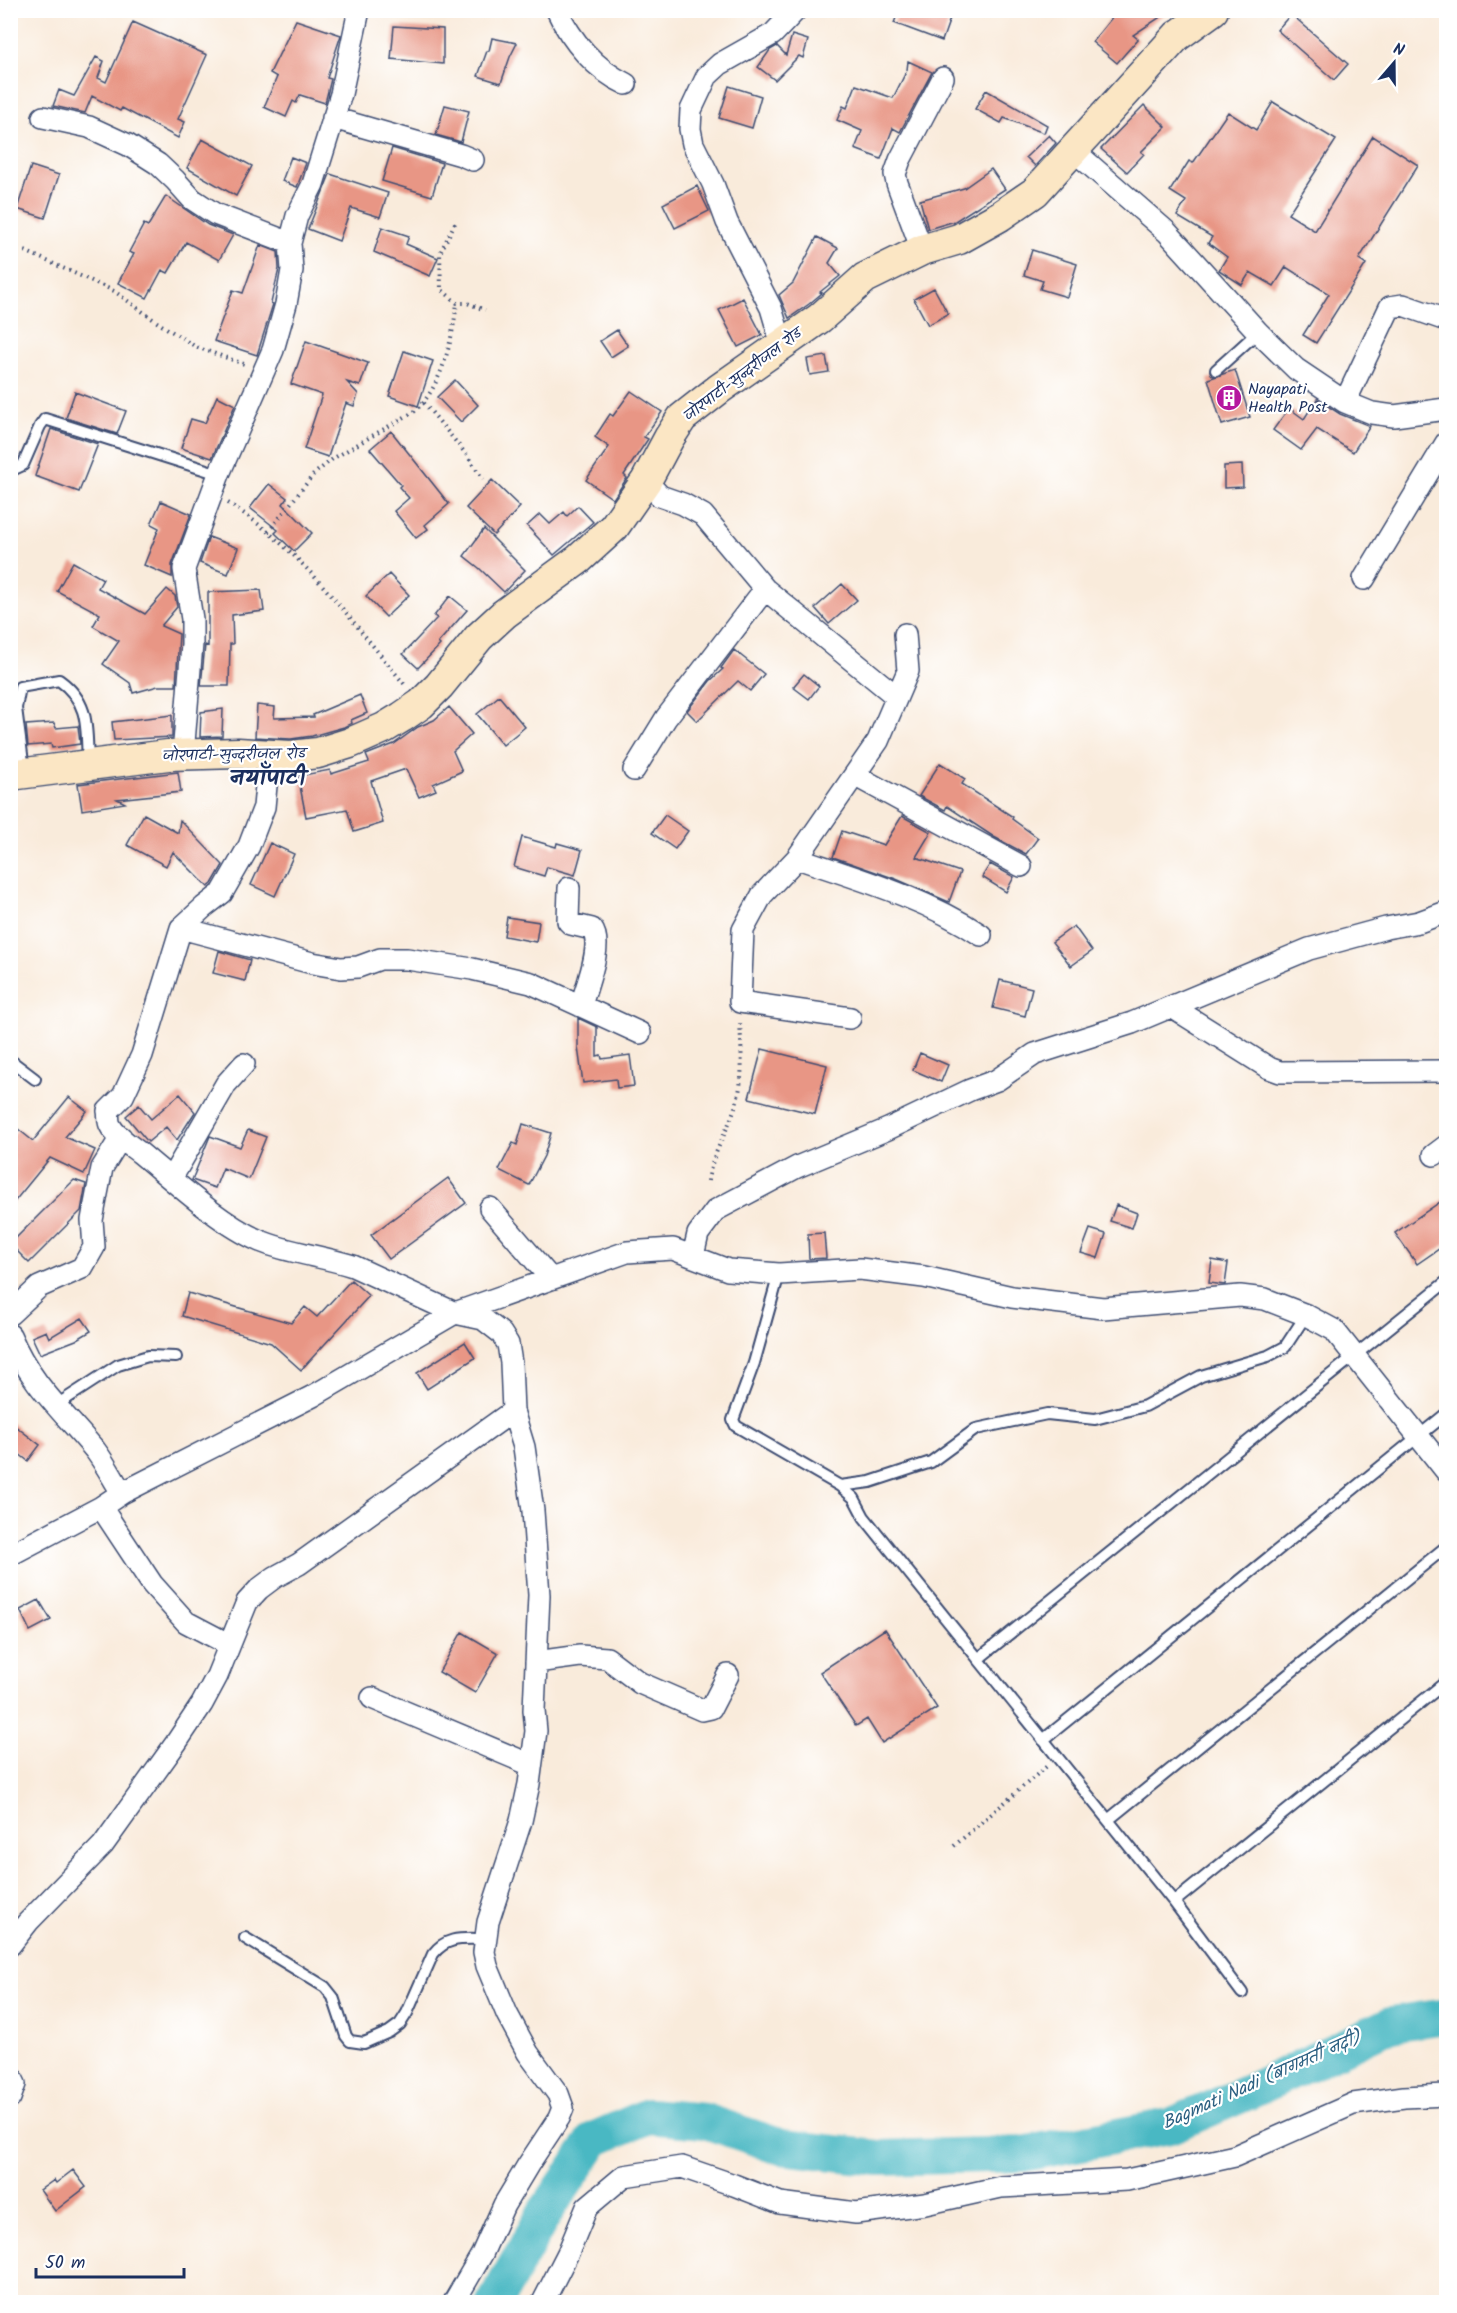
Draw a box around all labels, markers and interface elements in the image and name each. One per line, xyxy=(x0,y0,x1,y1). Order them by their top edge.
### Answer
north arrow xyxy=(1364,33,1424,93)
text: N xyxy=(1390,37,1408,64)
street label: जोरपाटी-सुन्दरीजल रोड xyxy=(678,320,810,428)
place label: Nayapati Health Post xyxy=(1248,377,1328,420)
building icon: Nayapati Health Post xyxy=(1214,383,1244,413)
street label: जोरपाटी-सुन्दरीजल रोड xyxy=(162,741,309,769)
district label: नयाँपाटी xyxy=(229,760,310,797)
water label: Bagmati Nadi (बागमती नदी) xyxy=(1158,2023,1368,2138)
scale bar xyxy=(36,2241,184,2279)
text: 50 m xyxy=(45,2249,85,2278)

